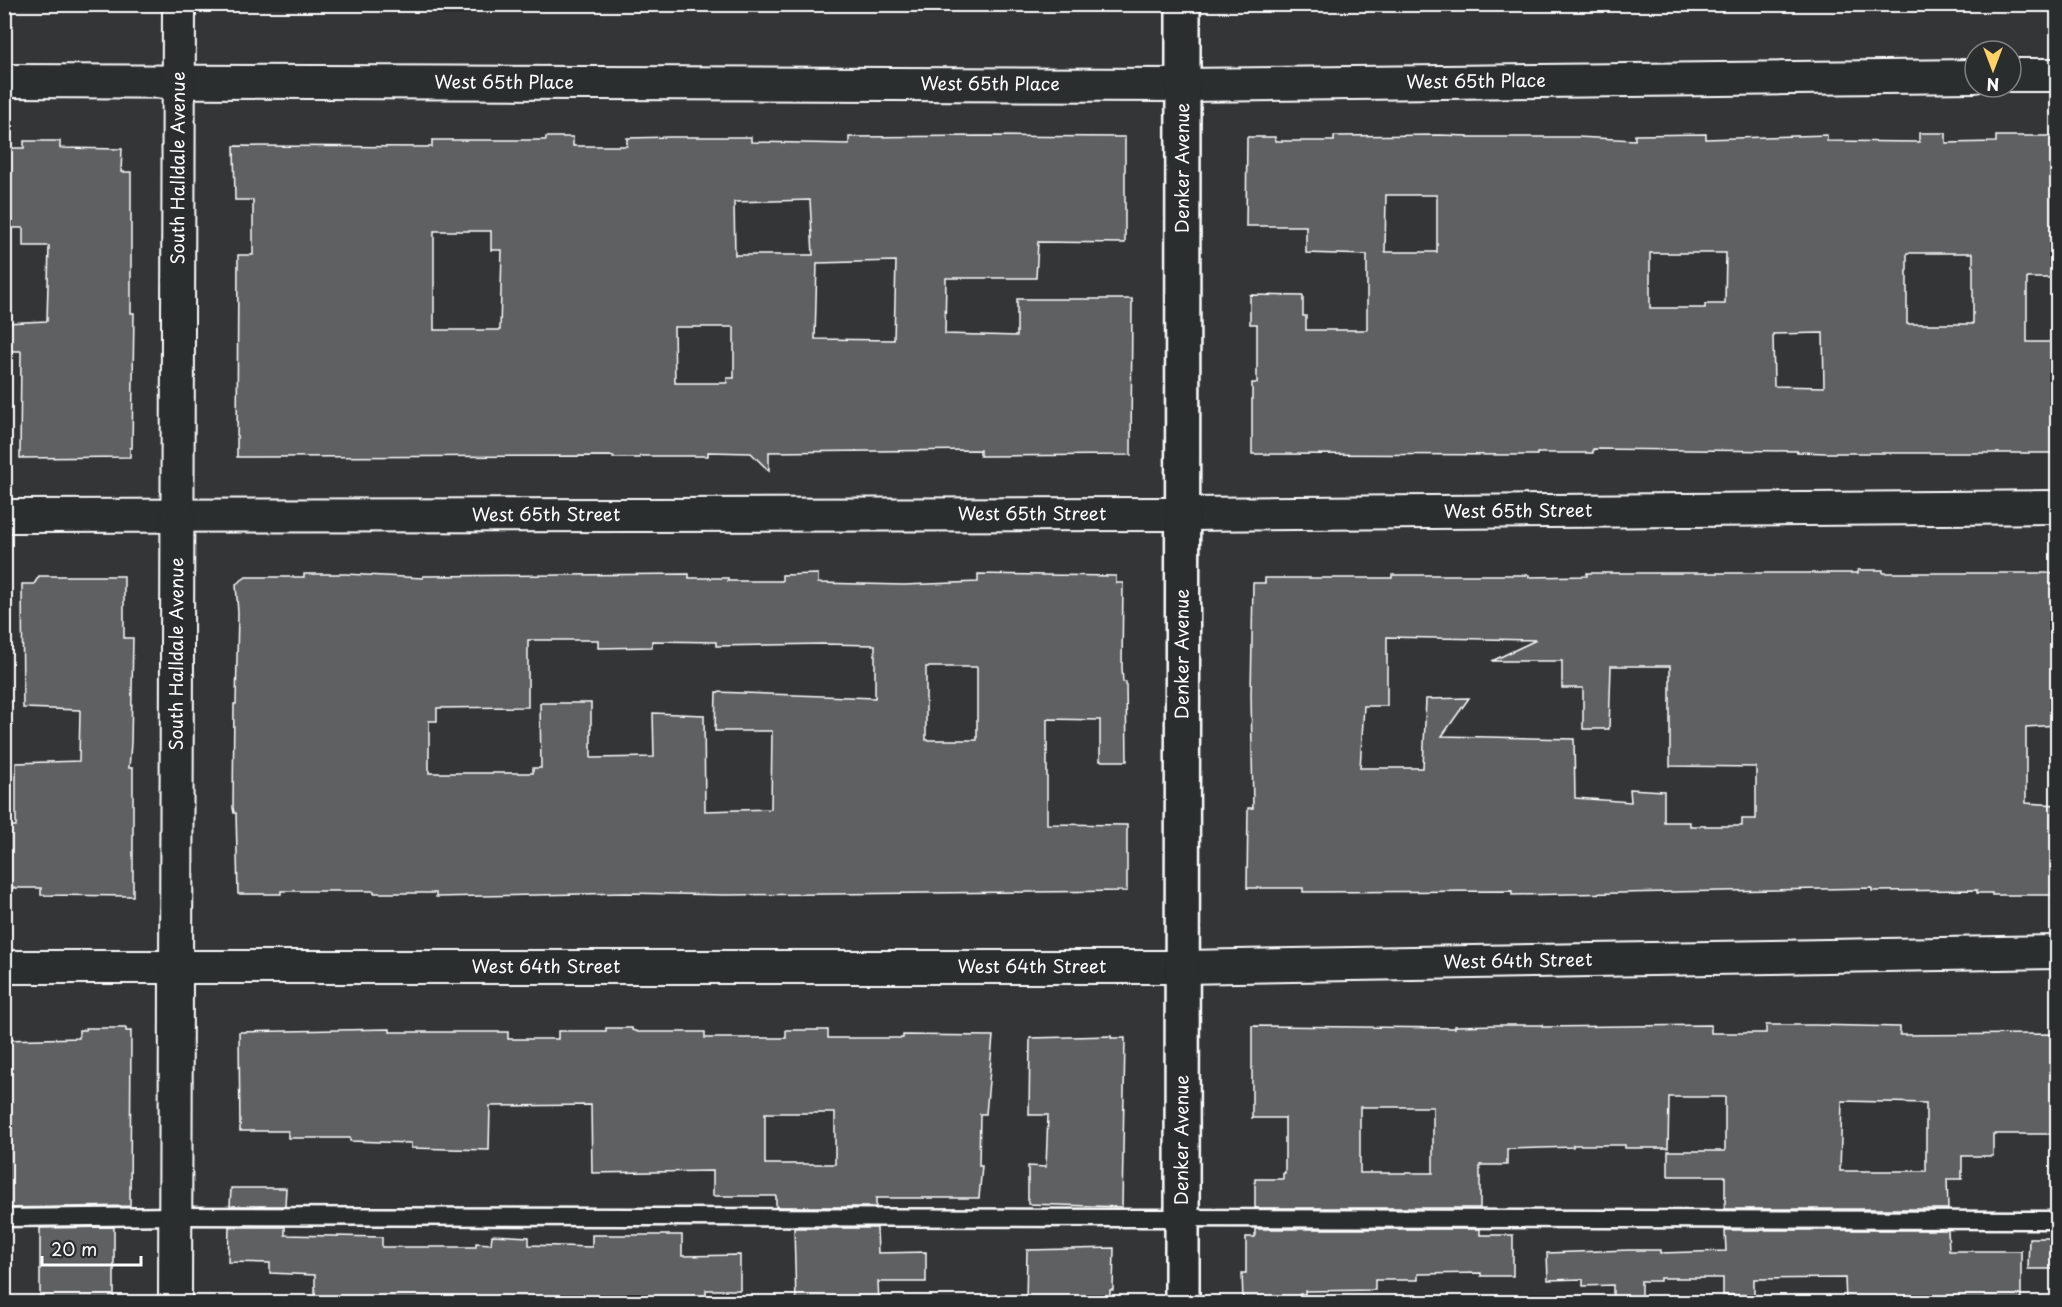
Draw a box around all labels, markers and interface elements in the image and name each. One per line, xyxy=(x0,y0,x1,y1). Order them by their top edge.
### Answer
north arrow xyxy=(1963,39,2023,99)
street label: West 65th Place xyxy=(1406,66,1546,94)
street label: West 65th Place xyxy=(434,67,574,95)
street label: West 65th Place xyxy=(920,69,1060,97)
street label: South Halldale Avenue xyxy=(163,71,191,265)
text: N xyxy=(1987,73,1999,97)
street label: Denker Avenue xyxy=(1168,103,1195,233)
street label: West 65th Street xyxy=(1444,496,1592,524)
street label: West 65th Street xyxy=(958,499,1106,526)
street label: West 65th Street xyxy=(472,500,620,527)
street label: South Halldale Avenue xyxy=(162,557,189,751)
street label: Denker Avenue xyxy=(1167,589,1195,719)
street label: West 64th Street xyxy=(1443,945,1593,975)
street label: West 64th Street xyxy=(472,952,620,979)
street label: West 64th Street xyxy=(958,952,1106,979)
street label: Denker Avenue xyxy=(1167,1075,1194,1205)
scale bar xyxy=(42,1229,141,1267)
text: 20 m xyxy=(51,1235,97,1262)

